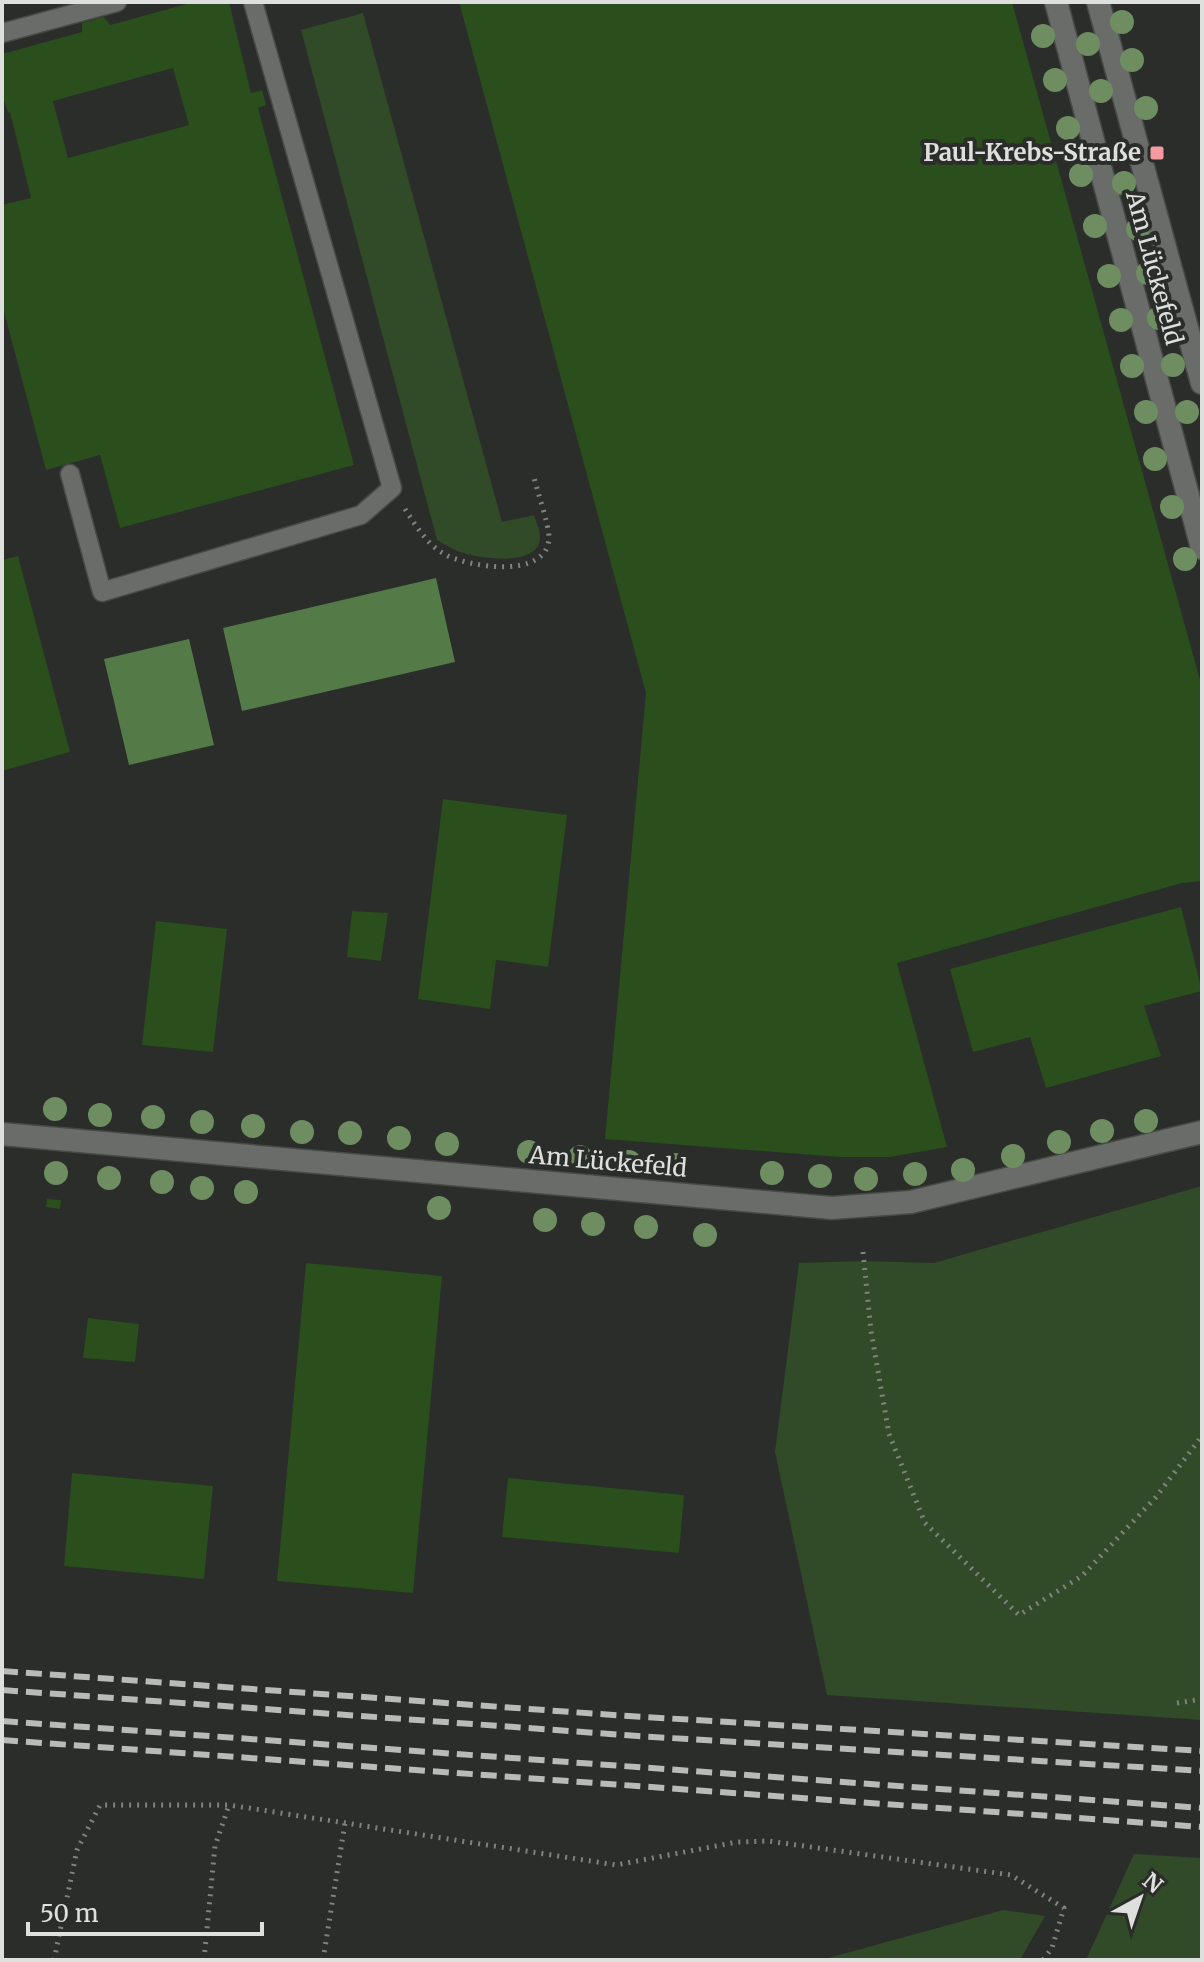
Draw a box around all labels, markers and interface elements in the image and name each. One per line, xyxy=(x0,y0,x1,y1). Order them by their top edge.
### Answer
place label: Paul-Krebs-Straße xyxy=(923,137,1141,168)
marker: Paul-Krebs-Straße xyxy=(1148,144,1166,162)
street label: Am Lückefeld xyxy=(1119,187,1190,348)
street label: Am Lückefeld xyxy=(527,1139,688,1184)
north arrow xyxy=(1100,1858,1180,1938)
text: N xyxy=(1137,1866,1169,1899)
scale bar xyxy=(28,1886,262,1936)
text: 50 m xyxy=(40,1898,99,1929)

